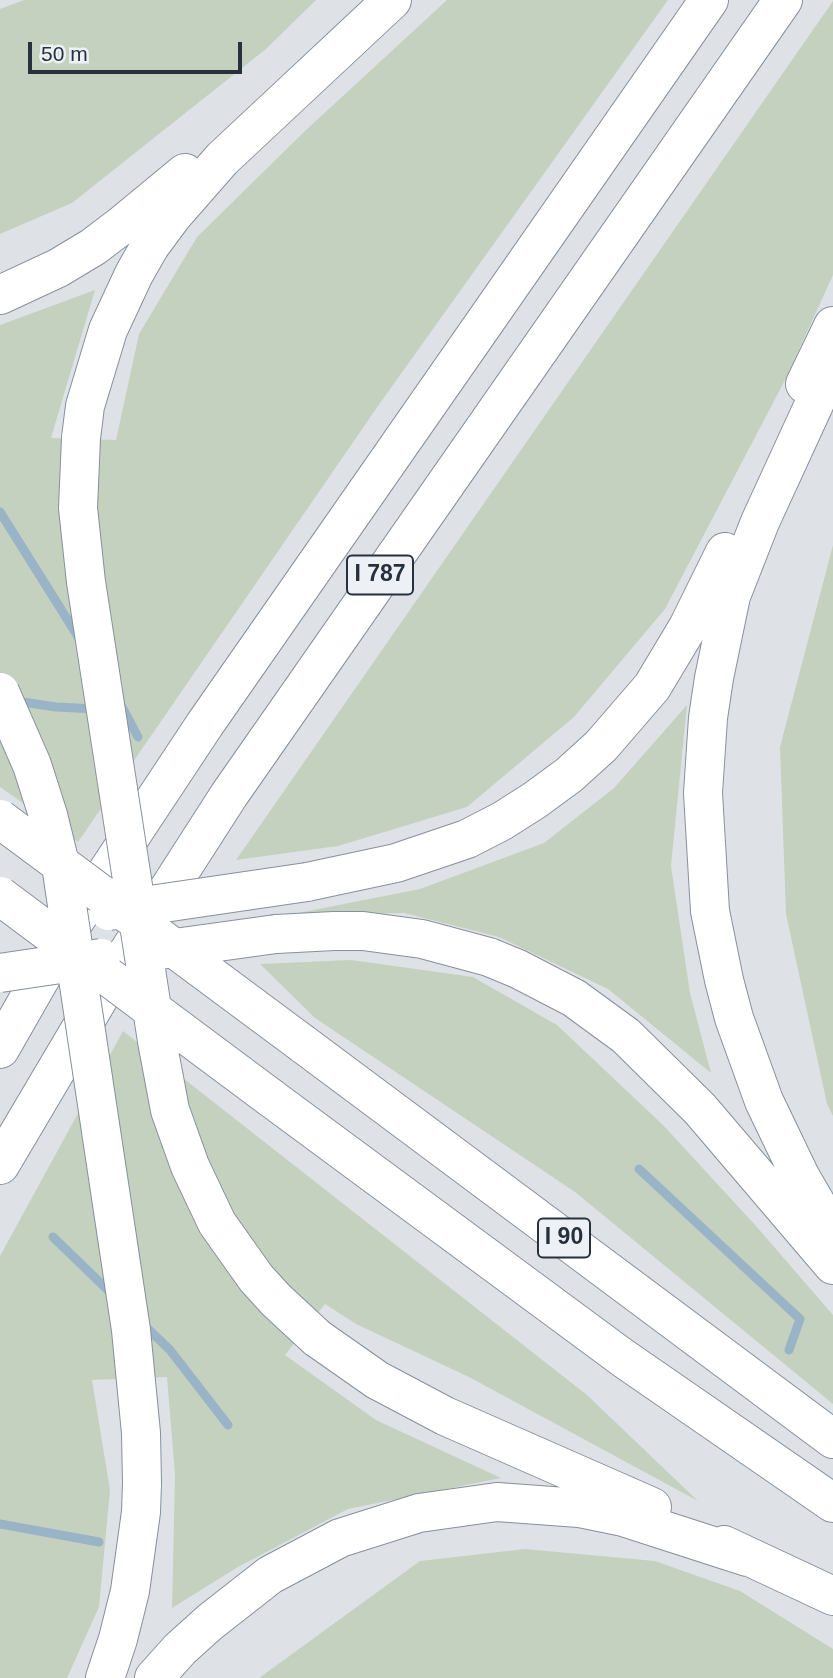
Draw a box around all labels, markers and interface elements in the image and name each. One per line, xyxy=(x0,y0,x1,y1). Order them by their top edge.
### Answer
scale bar xyxy=(32,28,245,72)
text: 50 m xyxy=(41,42,88,65)
road number: I 787 xyxy=(347,555,413,594)
road number: I 90 xyxy=(538,1218,590,1258)

